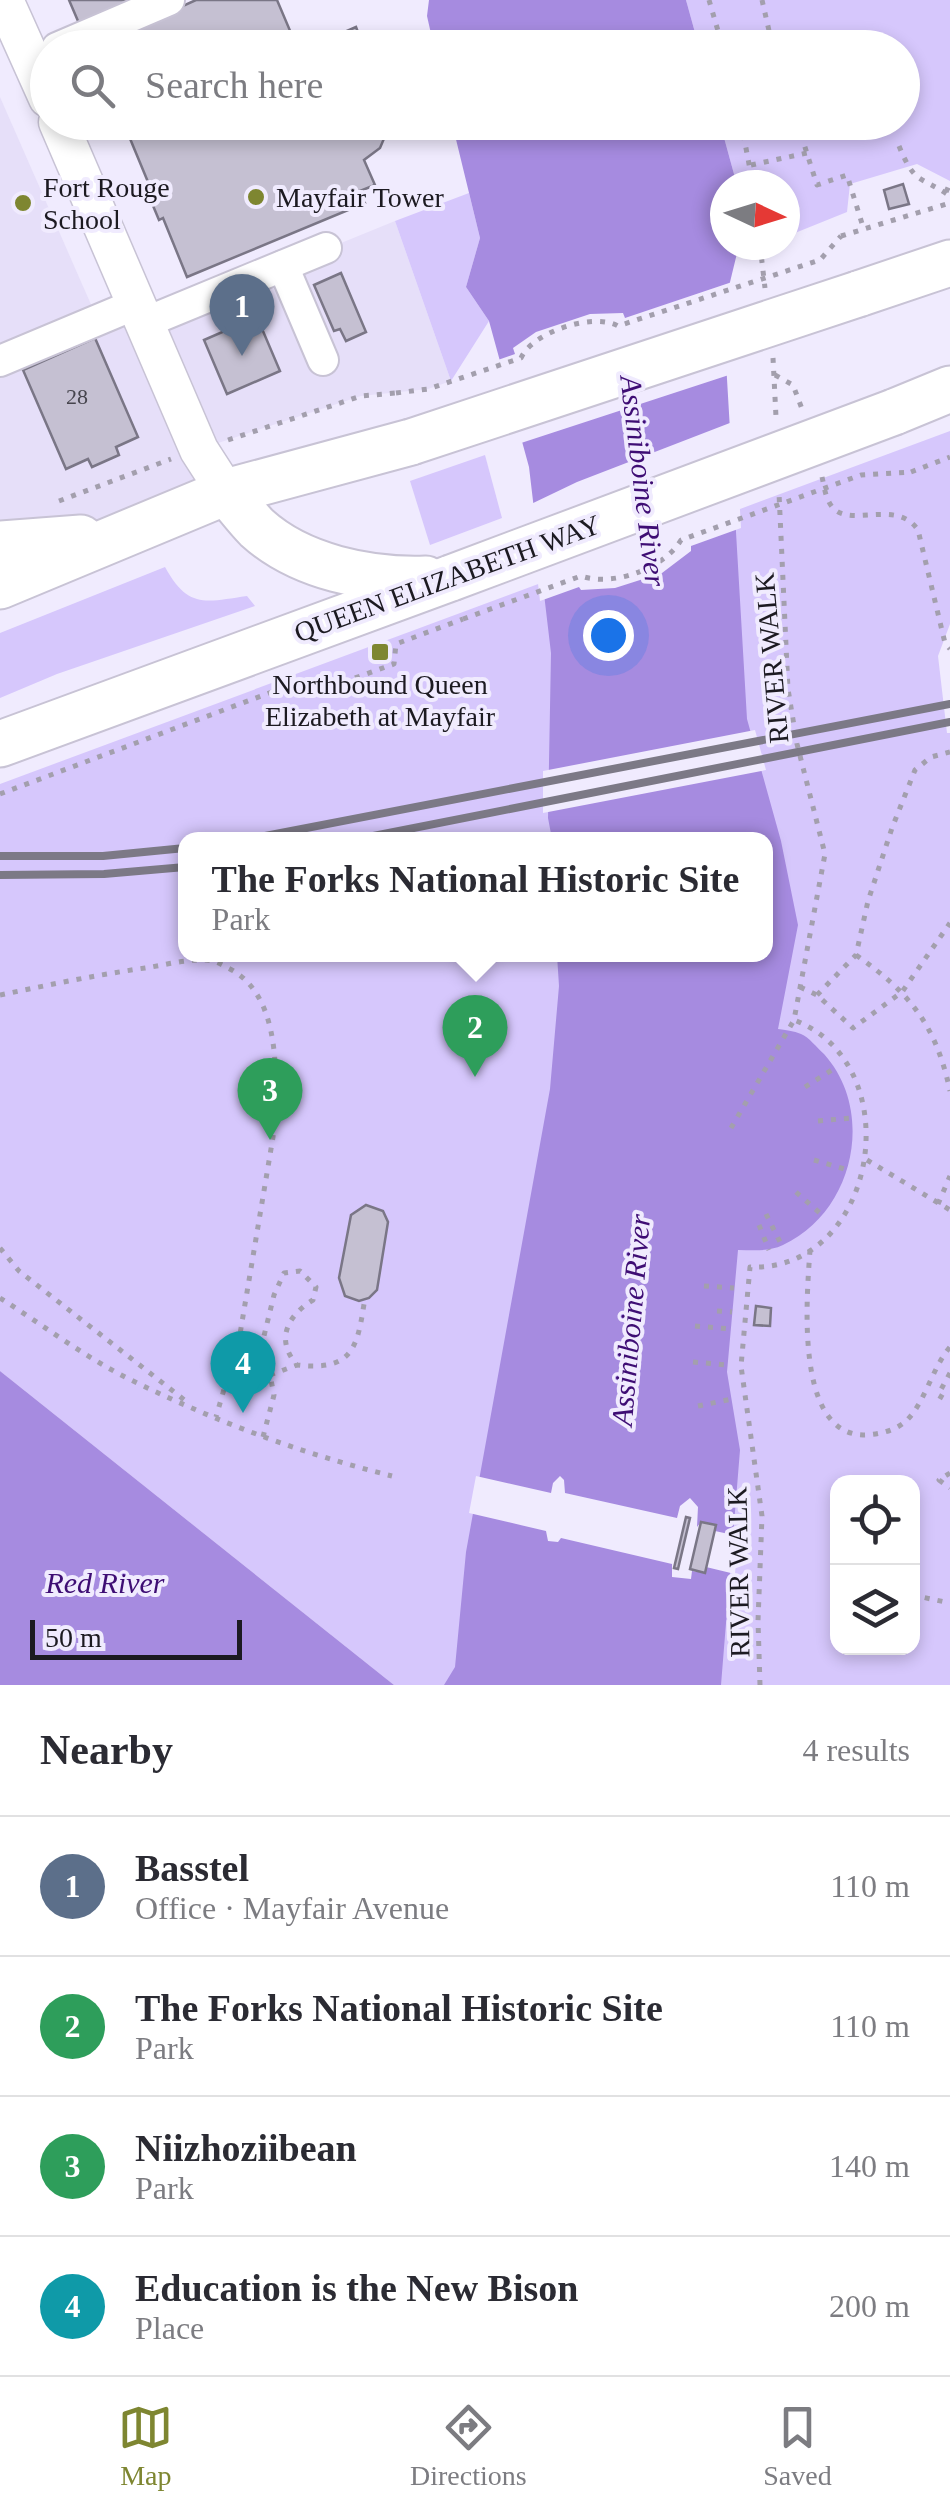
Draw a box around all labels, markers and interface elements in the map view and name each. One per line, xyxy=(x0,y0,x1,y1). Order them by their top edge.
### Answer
search box xyxy=(30,30,920,140)
icon: search xyxy=(65,58,120,113)
text: Search here xyxy=(145,64,323,106)
north arrow xyxy=(710,170,800,260)
place label: Fort Rouge School xyxy=(43,172,170,235)
place label: Mayfair Tower xyxy=(276,182,444,213)
marker: Mayfair Tower xyxy=(245,186,267,208)
marker: Fort Rouge School xyxy=(12,192,34,214)
pin: 1 xyxy=(210,274,274,356)
water label: Assiniboine River xyxy=(614,372,673,589)
house number: 28 xyxy=(66,384,88,409)
street label: QUEEN ELIZABETH WAY xyxy=(290,509,604,648)
street label: RIVER WALK xyxy=(749,571,794,745)
your location xyxy=(583,610,634,661)
marker: Northbound Queen Elizabeth at Mayfair xyxy=(369,641,391,663)
place label: Northbound Queen Elizabeth at Mayfair xyxy=(265,669,496,732)
popup xyxy=(178,832,773,962)
text: The Forks National Historic Site xyxy=(212,858,739,900)
text: Park xyxy=(212,901,270,937)
pin: 2 xyxy=(442,994,508,1077)
pin: 3 xyxy=(238,1058,302,1140)
water label: Assiniboine River xyxy=(605,1212,656,1429)
pin: 4 xyxy=(210,1330,276,1413)
map controls xyxy=(830,1475,920,1655)
button: locate xyxy=(830,1475,920,1565)
street label: RIVER WALK xyxy=(722,1486,755,1658)
button: layers xyxy=(830,1565,920,1655)
water label: Red River xyxy=(44,1566,165,1599)
scale bar xyxy=(30,1615,242,1660)
text: 50 m xyxy=(45,1622,102,1653)
text: Nearby xyxy=(40,1727,173,1773)
text: 4 results xyxy=(802,1732,910,1768)
text: Basstel xyxy=(135,1847,249,1889)
text: 1 xyxy=(65,1868,81,1904)
text: 110 m xyxy=(830,1868,910,1904)
text: Office · Mayfair Avenue xyxy=(135,1890,449,1926)
text: The Forks National Historic Site xyxy=(135,1987,663,2029)
text: 2 xyxy=(65,2008,81,2044)
text: 110 m xyxy=(830,2008,910,2044)
text: Park xyxy=(135,2030,194,2066)
text: Niizhoziibean xyxy=(135,2127,357,2169)
text: 3 xyxy=(65,2148,81,2184)
text: 140 m xyxy=(829,2148,910,2184)
text: Park xyxy=(135,2170,194,2206)
text: Education is the New Bison xyxy=(135,2267,578,2309)
text: 4 xyxy=(65,2288,81,2324)
text: 200 m xyxy=(829,2288,910,2324)
text: Place xyxy=(135,2310,204,2346)
tab: Map xyxy=(118,2400,173,2492)
tab: Directions xyxy=(410,2400,527,2492)
tab: Saved xyxy=(763,2400,832,2492)

